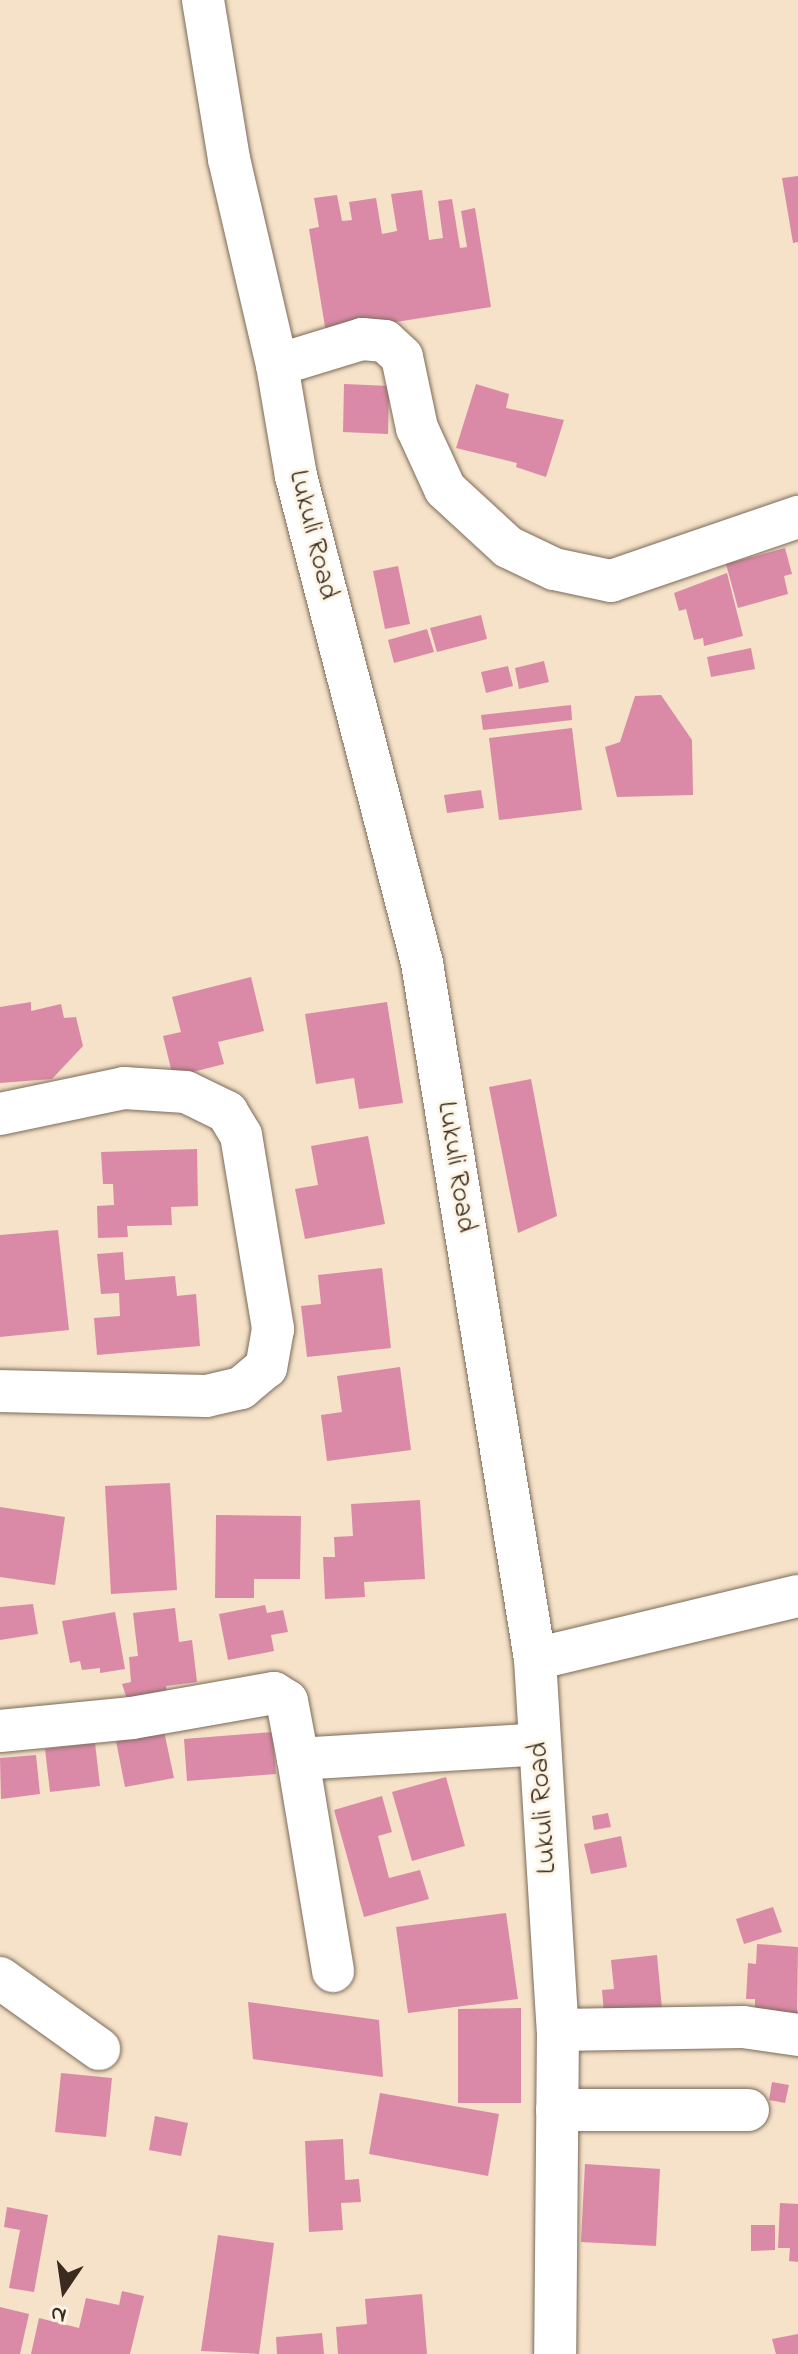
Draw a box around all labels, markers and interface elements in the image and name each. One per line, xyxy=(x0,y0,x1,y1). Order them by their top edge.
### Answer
street label: Lukuli Road xyxy=(280,467,344,603)
street label: Lukuli Road xyxy=(428,1099,482,1235)
street label: Lukuli Road xyxy=(523,1741,565,1875)
north arrow xyxy=(24,2250,104,2330)
text: N xyxy=(48,2296,69,2331)

